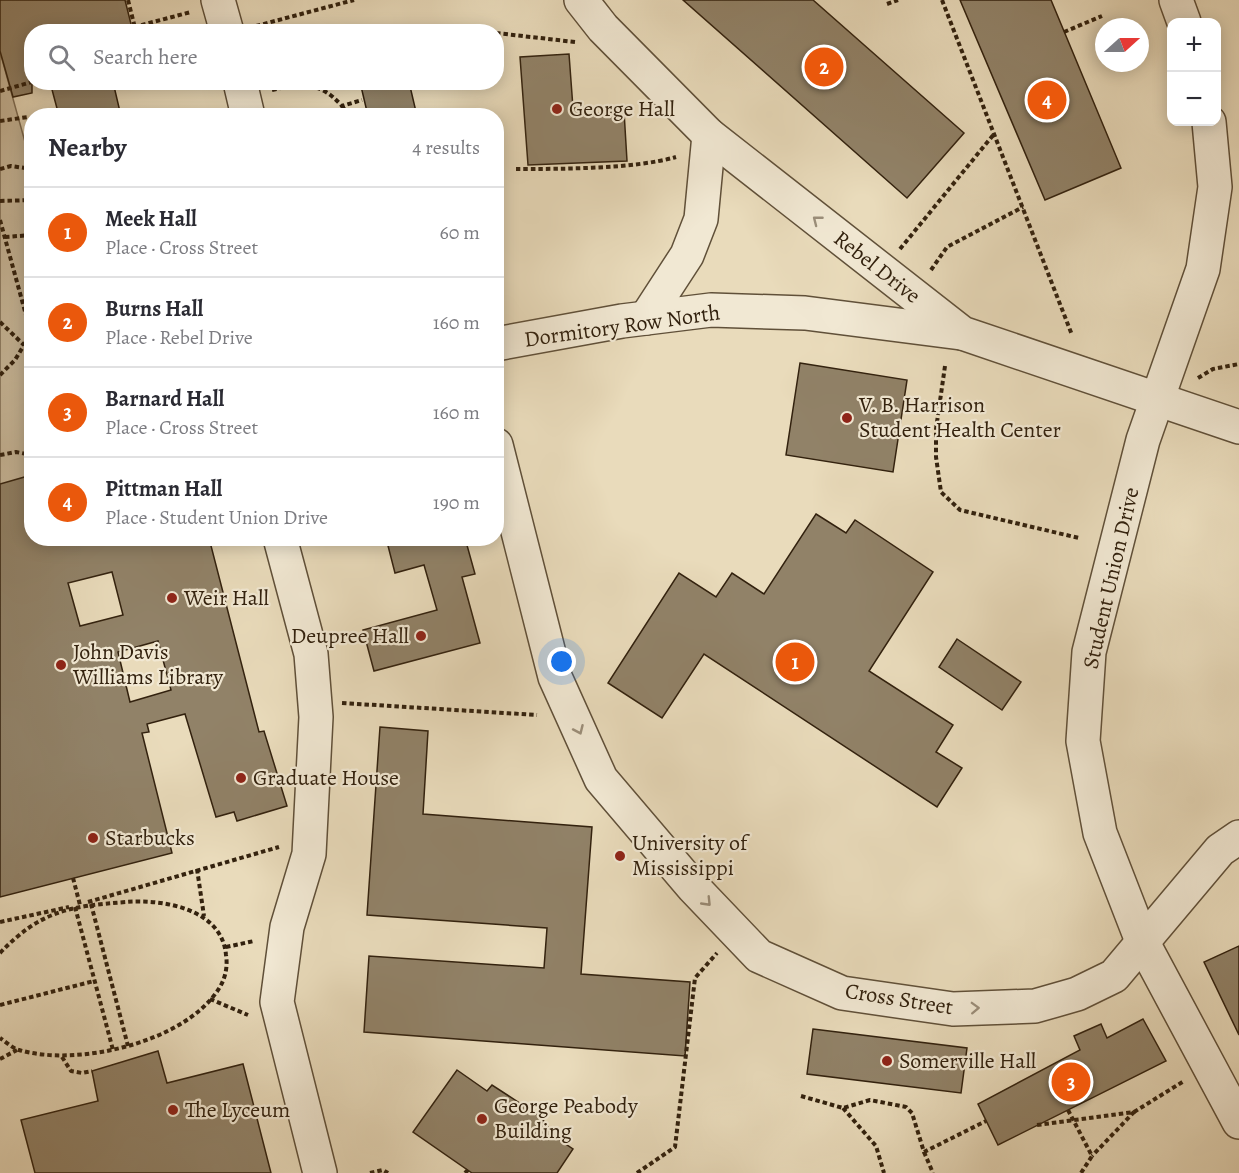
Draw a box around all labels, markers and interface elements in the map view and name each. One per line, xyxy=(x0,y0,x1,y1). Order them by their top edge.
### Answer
north arrow xyxy=(1095,18,1149,72)
map controls xyxy=(1167,18,1221,126)
button: + xyxy=(1167,18,1221,72)
search box xyxy=(24,24,504,90)
icon: search xyxy=(45,41,78,74)
text: Search here xyxy=(93,42,198,72)
pin: 2 xyxy=(804,44,844,90)
button: − xyxy=(1167,72,1221,126)
pin: 4 xyxy=(1028,78,1066,122)
place label: George Hall xyxy=(569,94,675,124)
marker: George Hall xyxy=(550,102,564,116)
text: Nearby xyxy=(48,130,127,165)
text: 4 results xyxy=(412,134,480,161)
text: Meek Hall xyxy=(105,204,197,234)
one-way arrow xyxy=(812,216,823,227)
text: 1 xyxy=(64,219,71,246)
text: 60 m xyxy=(440,219,480,246)
street label: Rebel Drive xyxy=(827,224,927,310)
text: Place · Cross Street xyxy=(105,234,258,261)
text: Burns Hall xyxy=(105,294,203,324)
street label: Dormitory Row North xyxy=(522,297,722,355)
text: 2 xyxy=(63,309,72,336)
text: 160 m xyxy=(433,309,480,336)
text: Place · Rebel Drive xyxy=(105,324,253,351)
text: Barnard Hall xyxy=(105,384,224,414)
place label: V. B. Harrison Student Health Center xyxy=(858,390,1061,445)
text: 3 xyxy=(63,399,72,426)
text: 160 m xyxy=(433,399,480,426)
marker: V. B. Harrison Student Health Center xyxy=(840,411,854,425)
text: Place · Cross Street xyxy=(105,414,258,441)
text: Pittman Hall xyxy=(105,474,222,504)
street label: Student Union Drive xyxy=(1075,484,1147,672)
text: 4 xyxy=(63,489,72,516)
text: 190 m xyxy=(433,489,480,516)
text: Place · Student Union Drive xyxy=(105,504,328,531)
place label: Weir Hall xyxy=(183,583,269,613)
marker: Weir Hall xyxy=(165,591,179,605)
place label: Deupree Hall xyxy=(291,621,409,651)
marker: Deupree Hall xyxy=(414,629,428,643)
place label: John Davis Williams Library xyxy=(72,637,223,692)
pin: 1 xyxy=(776,640,814,684)
your location xyxy=(547,647,576,676)
marker: John Davis Williams Library xyxy=(54,658,68,672)
one-way arrow xyxy=(572,724,584,735)
place label: Graduate House xyxy=(253,763,399,793)
marker: Graduate House xyxy=(234,771,248,785)
place label: Starbucks xyxy=(105,823,195,853)
place label: University of Mississippi xyxy=(632,828,750,883)
marker: Starbucks xyxy=(86,831,100,845)
marker: University of Mississippi xyxy=(613,849,627,863)
one-way arrow xyxy=(700,894,711,905)
street label: Cross Street xyxy=(843,976,955,1022)
one-way arrow xyxy=(971,1002,980,1015)
place label: Somerville Hall xyxy=(899,1046,1036,1076)
marker: Somerville Hall xyxy=(880,1054,894,1068)
pin: 3 xyxy=(1052,1060,1090,1104)
place label: George Peabody Building xyxy=(494,1091,638,1146)
place label: The Lyceum xyxy=(185,1095,290,1125)
marker: The Lyceum xyxy=(166,1103,180,1117)
marker: George Peabody Building xyxy=(475,1112,489,1126)

